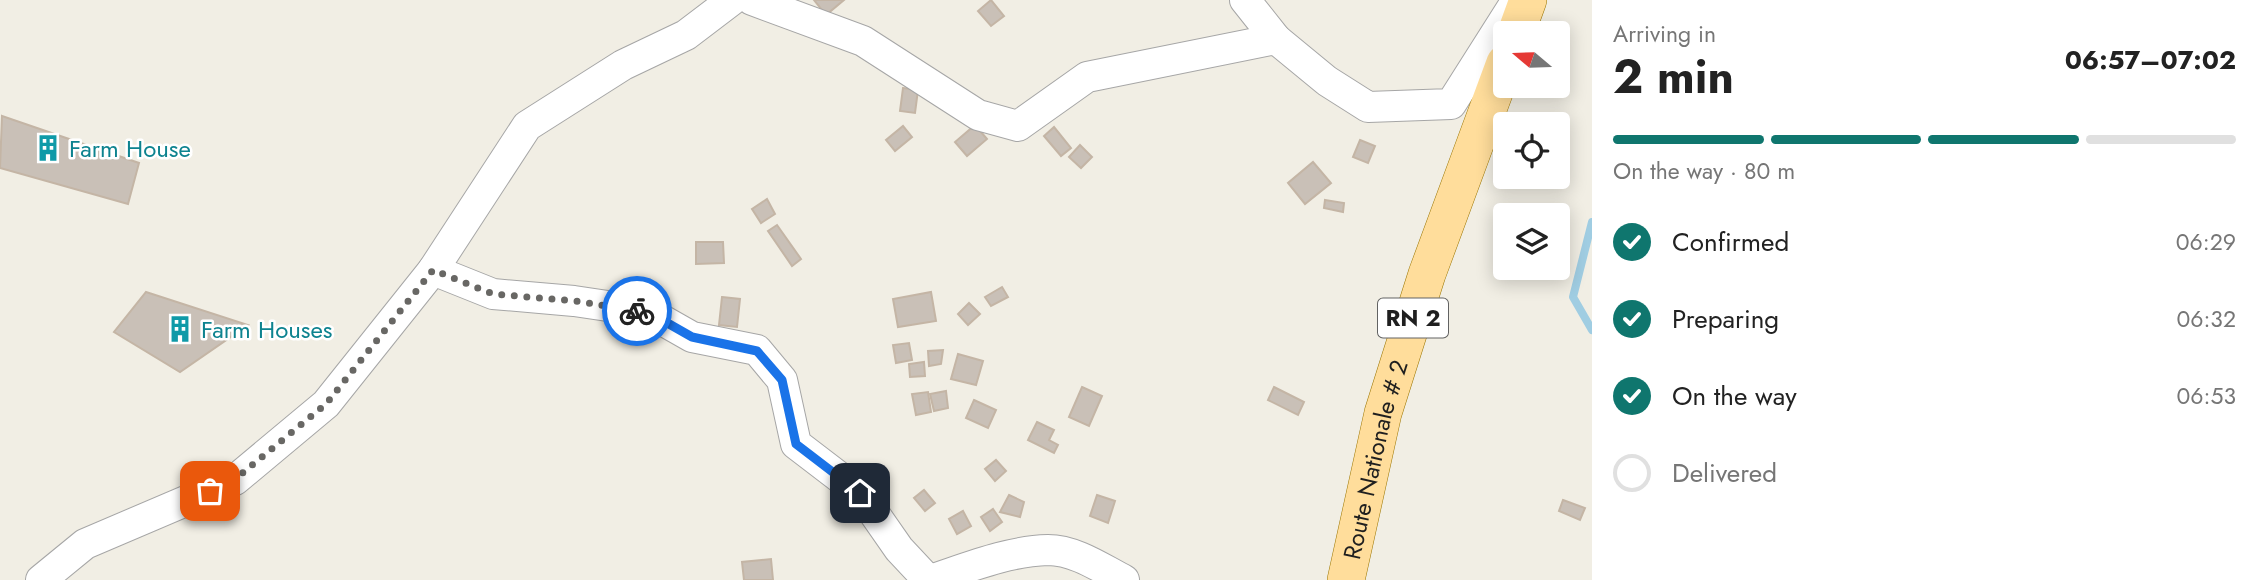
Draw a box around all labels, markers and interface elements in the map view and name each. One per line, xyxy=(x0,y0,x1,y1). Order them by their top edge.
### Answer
text: Arriving in xyxy=(1613,17,1716,51)
north arrow xyxy=(1493,21,1570,98)
map controls xyxy=(1493,21,1570,280)
text: 06:57–07:02 xyxy=(2065,41,2236,79)
text: 2 min xyxy=(1613,44,1734,110)
button: locate xyxy=(1493,112,1570,189)
place label: Farm House xyxy=(69,131,191,166)
building icon: Farm House xyxy=(33,133,63,163)
text: On the way · 80 m xyxy=(1613,154,1795,188)
button: layers xyxy=(1493,203,1570,280)
icon: check xyxy=(1613,223,1651,261)
text: Confirmed xyxy=(1672,223,1789,261)
text: 06:29 xyxy=(2176,225,2236,259)
courier xyxy=(602,276,672,346)
icon: bike xyxy=(618,292,656,330)
road number: RN 2 xyxy=(1378,298,1448,338)
icon: check xyxy=(1613,300,1651,338)
text: Preparing xyxy=(1672,300,1779,338)
text: 06:32 xyxy=(2176,302,2236,336)
place label: Farm Houses xyxy=(201,312,333,347)
building icon: Farm Houses xyxy=(165,314,195,344)
street label: Route Nationale # 2 xyxy=(1334,355,1416,563)
icon: check xyxy=(1613,377,1651,415)
text: On the way xyxy=(1672,377,1797,415)
text: 06:53 xyxy=(2177,379,2236,413)
text: Delivered xyxy=(1672,454,1777,492)
pin xyxy=(180,461,240,521)
pin xyxy=(830,463,890,523)
icon: bag xyxy=(191,472,229,510)
icon: home xyxy=(841,474,879,512)

